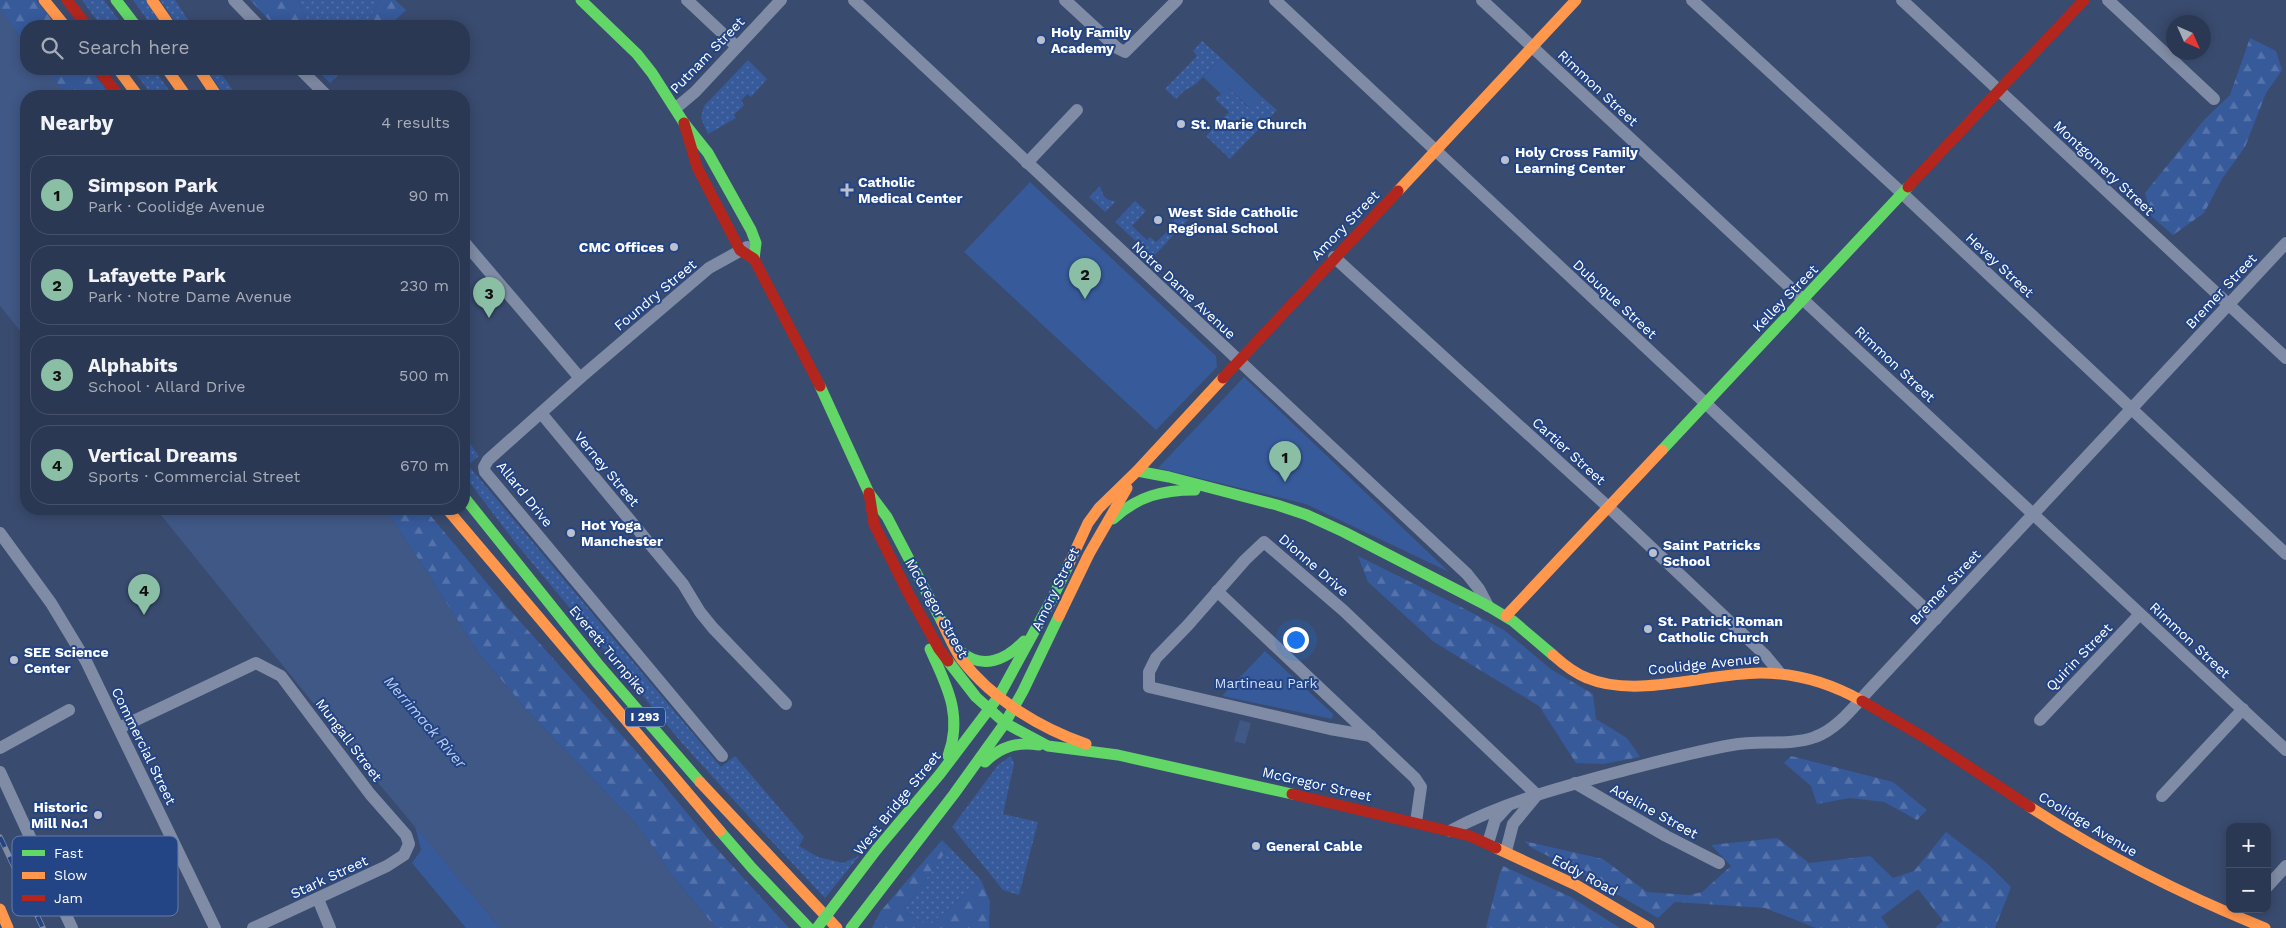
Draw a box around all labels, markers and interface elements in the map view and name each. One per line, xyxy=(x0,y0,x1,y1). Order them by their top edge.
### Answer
street label: Putnam Street xyxy=(667,13,748,96)
north arrow xyxy=(2166,15,2211,60)
search box xyxy=(20,20,470,75)
place label: Holy Family Academy xyxy=(1051,24,1131,56)
icon: search xyxy=(38,34,66,62)
marker: Holy Family Academy xyxy=(1035,34,1047,46)
text: Search here xyxy=(78,36,189,59)
street label: Rimmon Street xyxy=(1555,47,1641,129)
text: Nearby xyxy=(40,110,113,135)
text: 4 results xyxy=(381,113,450,132)
place label: St. Marie Church xyxy=(1191,116,1307,132)
street label: Montgomery Street xyxy=(2050,117,2158,219)
marker: St. Marie Church xyxy=(1175,118,1187,130)
place label: Holy Cross Family Learning Center xyxy=(1515,144,1638,176)
marker: Holy Cross Family Learning Center xyxy=(1499,154,1511,166)
text: Simpson Park xyxy=(88,174,218,197)
place label: Catholic Medical Center xyxy=(858,174,963,206)
marker: Catholic Medical Center xyxy=(840,183,854,197)
text: 1 xyxy=(54,186,60,205)
text: 90 m xyxy=(408,186,449,205)
street label: Amory Street xyxy=(1308,187,1382,263)
text: Park · Coolidge Avenue xyxy=(88,197,265,216)
place label: West Side Catholic Regional School xyxy=(1168,204,1298,236)
marker: West Side Catholic Regional School xyxy=(1152,214,1164,226)
street label: Hevey Street xyxy=(1963,230,2037,301)
street label: Notre Dame Avenue xyxy=(1129,238,1239,342)
place label: CMC Offices xyxy=(579,239,665,255)
marker: CMC Offices xyxy=(668,241,680,253)
street label: Bremer Street xyxy=(2182,250,2260,332)
street label: Foundry Street xyxy=(611,256,699,334)
street label: Dubuque Street xyxy=(1570,256,1660,342)
pin: 2 xyxy=(1069,258,1101,299)
street label: Kelley Street xyxy=(1749,261,1821,335)
text: Lafayette Park xyxy=(88,264,226,287)
text: 2 xyxy=(52,276,62,295)
text: 230 m xyxy=(400,276,449,295)
pin: 3 xyxy=(473,277,505,318)
text: Park · Notre Dame Avenue xyxy=(88,287,292,306)
street label: Rimmon Street xyxy=(1852,323,1938,405)
text: Alphabits xyxy=(88,354,178,377)
text: 3 xyxy=(52,366,62,385)
text: 500 m xyxy=(399,366,449,385)
text: School · Allard Drive xyxy=(88,377,246,396)
street label: Cartier Street xyxy=(1529,414,1609,488)
street label: Verney Street xyxy=(571,428,643,510)
pin: 1 xyxy=(1269,441,1301,482)
text: Vertical Dreams xyxy=(88,444,237,467)
text: 4 xyxy=(52,456,62,475)
text: 670 m xyxy=(400,456,449,475)
street label: Allard Drive xyxy=(494,458,556,530)
text: Sports · Commercial Street xyxy=(88,467,300,486)
place label: Hot Yoga Manchester xyxy=(581,517,663,549)
marker: Hot Yoga Manchester xyxy=(565,527,577,539)
street label: Dionne Drive xyxy=(1276,530,1352,600)
place label: Saint Patricks School xyxy=(1663,537,1761,569)
street label: Amory Street xyxy=(1028,545,1082,633)
street label: Bremer Street xyxy=(1906,546,1984,628)
marker: Saint Patricks School xyxy=(1647,547,1659,559)
street label: McGregor Street xyxy=(902,556,972,660)
pin: 4 xyxy=(128,574,160,615)
street label: Rimmon Street xyxy=(2147,599,2233,681)
street label: Everett Turnpike xyxy=(566,602,650,698)
place label: St. Patrick Roman Catholic Church xyxy=(1658,613,1783,645)
street label: Quirin Street xyxy=(2043,620,2115,694)
marker: St. Patrick Roman Catholic Church xyxy=(1642,623,1654,635)
your location xyxy=(1283,627,1309,653)
place label: SEE Science Center xyxy=(24,644,109,676)
street label: Coolidge Avenue xyxy=(1647,650,1761,678)
marker: SEE Science Center xyxy=(8,654,20,666)
water label: Merrimack River xyxy=(380,672,471,773)
park label: Martineau Park xyxy=(1215,675,1317,691)
street label: Commercial Street xyxy=(109,685,179,807)
street label: Mungall Street xyxy=(313,695,385,785)
road number: I 293 xyxy=(625,708,665,726)
street label: West Bridge Street xyxy=(850,748,944,858)
street label: McGregor Street xyxy=(1261,764,1373,804)
street label: Adeline Street xyxy=(1607,780,1701,842)
street label: Coolidge Avenue xyxy=(2036,788,2140,860)
place label: Historic Mill No.1 xyxy=(31,799,88,831)
marker: Historic Mill No.1 xyxy=(92,809,104,821)
map controls xyxy=(2226,823,2271,913)
button: + xyxy=(2226,823,2271,868)
legend xyxy=(12,836,178,916)
place label: General Cable xyxy=(1266,838,1363,854)
marker: General Cable xyxy=(1250,840,1262,852)
text: Fast xyxy=(54,845,83,861)
street label: Eddy Road xyxy=(1549,851,1621,899)
street label: Stark Street xyxy=(288,852,370,902)
text: Slow xyxy=(54,867,87,883)
button: − xyxy=(2226,868,2271,913)
text: Jam xyxy=(54,890,83,906)

